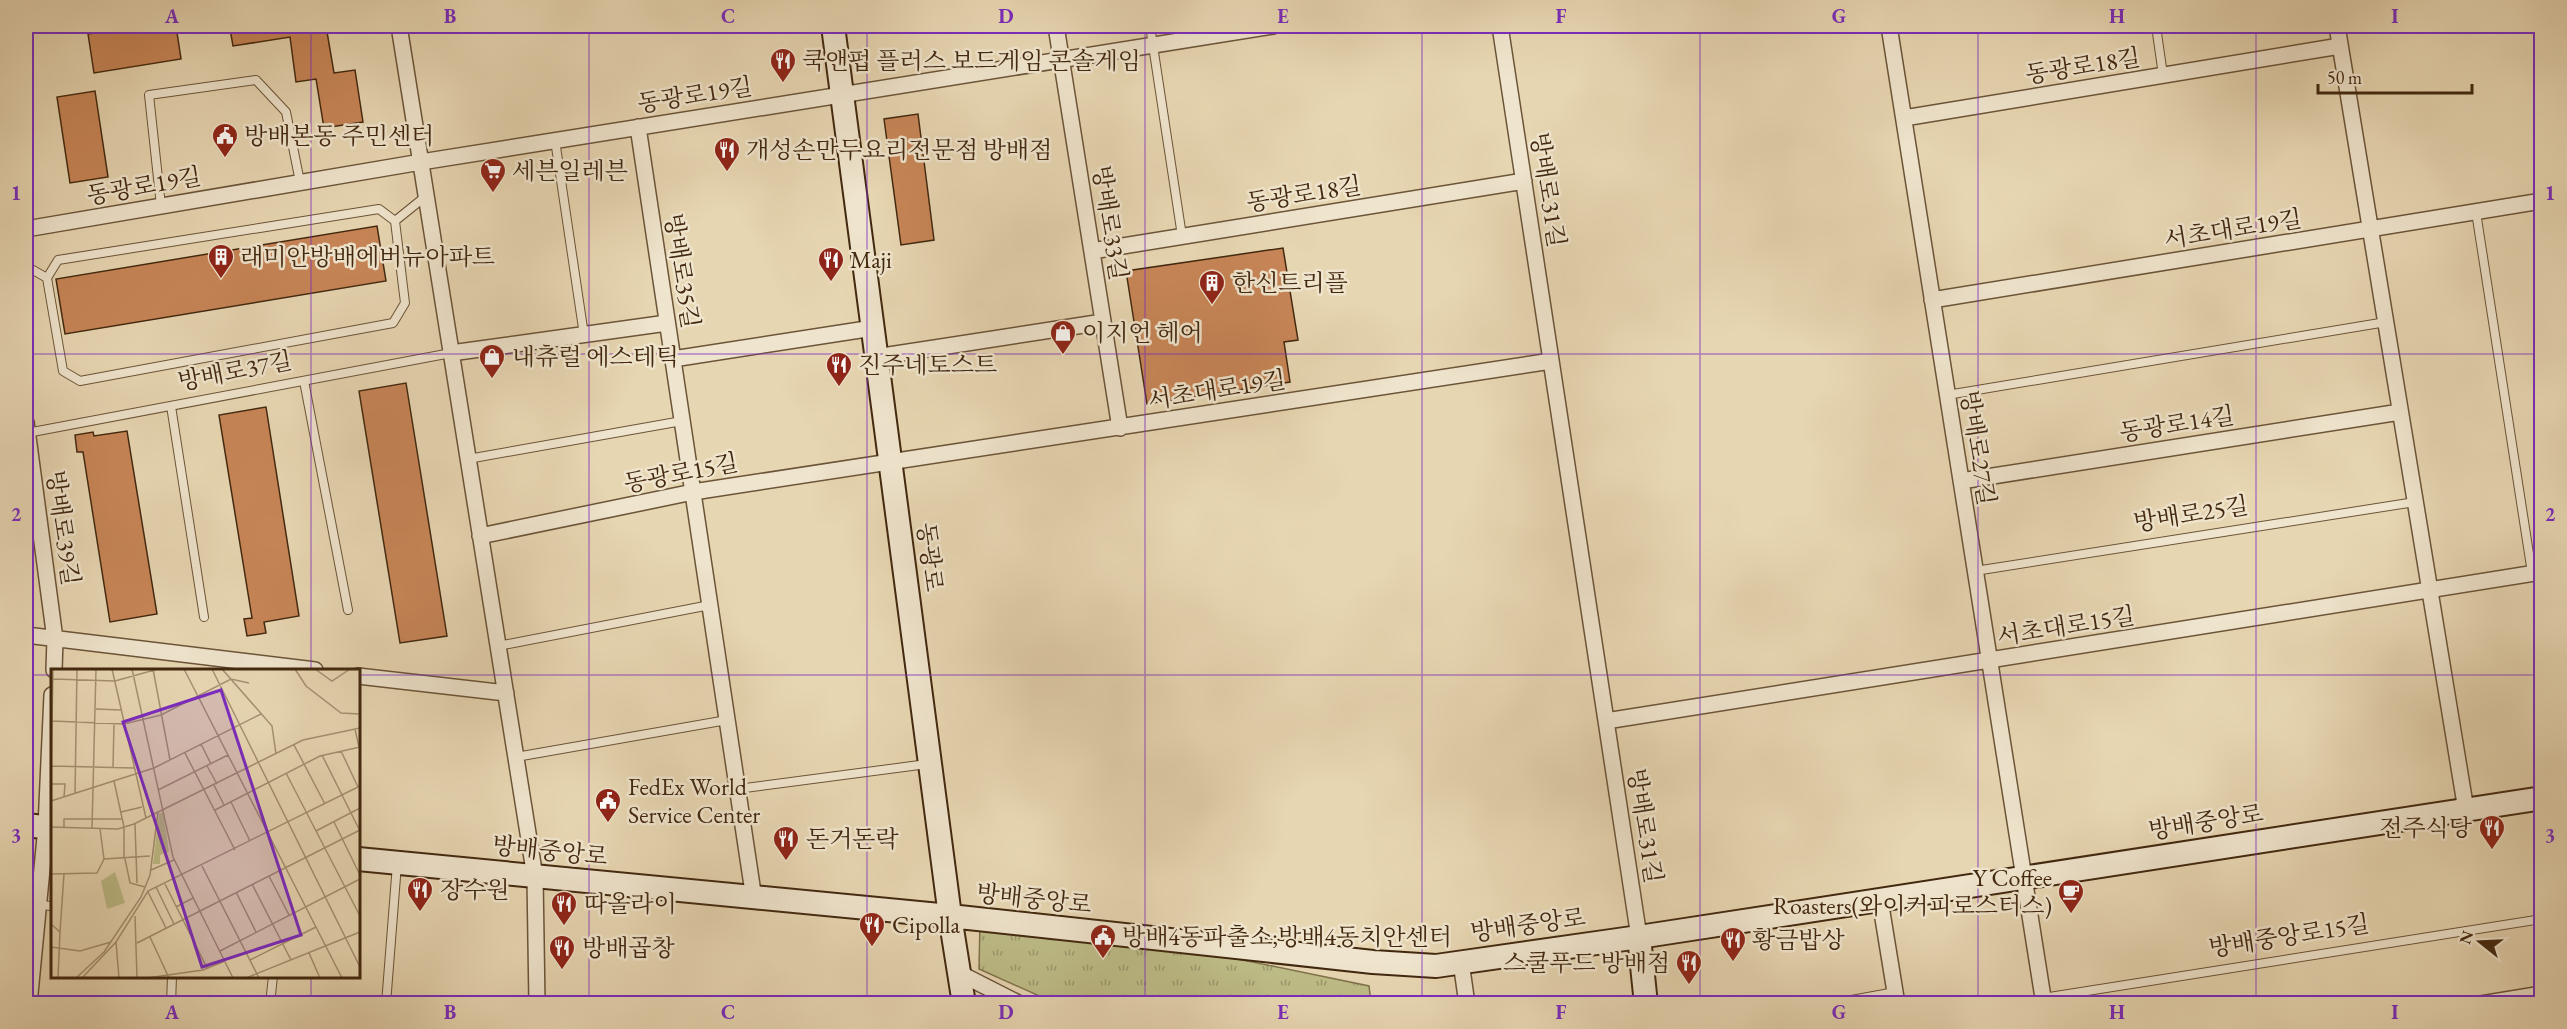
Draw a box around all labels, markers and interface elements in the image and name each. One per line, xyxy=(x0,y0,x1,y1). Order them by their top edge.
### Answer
text: A xyxy=(164,3,180,29)
text: B xyxy=(444,3,456,29)
text: C xyxy=(721,3,735,29)
text: D xyxy=(998,3,1014,29)
text: E xyxy=(1277,3,1289,29)
text: F xyxy=(1556,3,1567,29)
text: G xyxy=(1832,3,1846,29)
text: H xyxy=(2109,3,2125,29)
text: I xyxy=(2391,3,2399,29)
street label: 동광로18길 xyxy=(2023,41,2143,90)
place label: 쿡앤펍 플러스 보드게임 콘솔게임 xyxy=(802,45,1141,76)
restaurant icon: 쿡앤펍 플러스 보드게임 콘솔게임 xyxy=(768,46,798,84)
scale bar xyxy=(2318,57,2472,95)
text: 50 m xyxy=(2327,66,2362,89)
street label: 동광로19길 xyxy=(635,70,755,119)
place label: 방배본동 주민센터 xyxy=(244,120,434,151)
public building icon: 방배본동 주민센터 xyxy=(210,121,240,159)
street label: 방배로31길 xyxy=(1524,130,1573,250)
place label: 개성손만두요리전문점 방배점 xyxy=(746,134,1052,165)
restaurant icon: 개성손만두요리전문점 방배점 xyxy=(712,135,742,173)
place label: 세븐일레븐 xyxy=(512,155,628,186)
supermarket icon: 세븐일레븐 xyxy=(478,156,508,194)
street label: 동광로19길 xyxy=(84,160,204,211)
street label: 방배로33길 xyxy=(1086,163,1135,283)
street label: 동광로18길 xyxy=(1244,169,1364,218)
text: 1 xyxy=(11,180,21,206)
text: 1 xyxy=(2545,180,2555,206)
street label: 서초대로19길 xyxy=(2162,202,2304,255)
street label: 방배로35길 xyxy=(658,211,707,331)
place label: 래미안방배에버뉴아파트 xyxy=(240,241,495,272)
building icon: 래미안방배에버뉴아파트 xyxy=(206,242,236,280)
place label: Maji xyxy=(850,244,892,275)
restaurant icon: Maji xyxy=(816,245,846,283)
place label: 한신트리플 xyxy=(1232,267,1348,298)
building icon: 한신트리플 xyxy=(1197,268,1227,306)
place label: 이지언 헤어 xyxy=(1082,317,1203,348)
shop icon: 이지언 헤어 xyxy=(1048,318,1078,356)
place label: 내츄럴 에스테틱 xyxy=(512,341,679,372)
shop icon: 내츄럴 에스테틱 xyxy=(477,342,507,380)
street label: 방배로37길 xyxy=(175,344,295,397)
place label: 진주네토스트 xyxy=(858,349,997,380)
restaurant icon: 진주네토스트 xyxy=(824,350,854,388)
street label: 서초대로19길 xyxy=(1146,363,1288,416)
street label: 방배로27길 xyxy=(1954,388,2003,508)
street label: 동광로14길 xyxy=(2117,399,2237,448)
street label: 동광로15길 xyxy=(621,446,741,499)
street label: 방배로39길 xyxy=(40,468,87,587)
street label: 방배로25길 xyxy=(2131,489,2251,538)
text: 2 xyxy=(11,501,22,527)
text: 2 xyxy=(2545,501,2556,527)
street label: 동광로 xyxy=(911,521,950,593)
street label: 서초대로15길 xyxy=(1995,599,2137,652)
inset map xyxy=(51,669,360,978)
street label: 방배로31길 xyxy=(1621,766,1670,886)
place label: FedEx World Service Center xyxy=(628,771,760,830)
public building icon: FedEx World Service Center xyxy=(593,786,623,824)
street label: 방배중앙로 xyxy=(2146,797,2266,846)
place label: 전주식당 xyxy=(2379,812,2473,843)
restaurant icon: 전주식당 xyxy=(2477,813,2507,851)
text: 3 xyxy=(11,822,21,848)
text: 3 xyxy=(2545,822,2555,848)
place label: 돈거돈락 xyxy=(806,823,900,854)
restaurant icon: 돈거돈락 xyxy=(771,824,801,862)
street label: 방배중앙로 xyxy=(491,829,609,872)
place label: Y Coffee Roasters(와이커피로스터스) xyxy=(1773,862,2052,921)
place label: 장수원 xyxy=(440,874,510,905)
restaurant icon: 장수원 xyxy=(405,875,435,913)
street label: 방배중앙로 xyxy=(975,877,1093,920)
cafe icon: Y Coffee Roasters(와이커피로스터스) xyxy=(2056,877,2086,915)
place label: 따올라이 xyxy=(584,888,677,919)
restaurant icon: 따올라이 xyxy=(549,889,579,927)
street label: 방배중앙로 xyxy=(1468,901,1587,948)
street label: 방배중앙로15길 xyxy=(2206,908,2371,963)
place label: Cipolla xyxy=(892,909,960,940)
restaurant icon: Cipolla xyxy=(857,910,887,948)
north arrow xyxy=(2450,912,2510,972)
place label: 방배4동파출소;방배4동치안센터 xyxy=(1122,921,1452,952)
public building icon: 방배4동파출소;방배4동치안센터 xyxy=(1088,922,1118,960)
place label: 황금밥상 xyxy=(1752,924,1846,955)
restaurant icon: 황금밥상 xyxy=(1718,925,1748,963)
text: N xyxy=(2454,928,2478,947)
place label: 방배곱창 xyxy=(582,932,676,963)
restaurant icon: 방배곱창 xyxy=(547,933,577,971)
place label: 스쿨푸드 방배점 xyxy=(1503,947,1670,978)
restaurant icon: 스쿨푸드 방배점 xyxy=(1674,948,1704,986)
text: A xyxy=(164,999,180,1025)
text: B xyxy=(444,999,456,1025)
text: C xyxy=(721,999,735,1025)
text: D xyxy=(998,999,1014,1025)
text: E xyxy=(1277,999,1289,1025)
text: F xyxy=(1556,999,1567,1025)
text: G xyxy=(1832,999,1846,1025)
text: H xyxy=(2109,999,2125,1025)
text: I xyxy=(2391,999,2399,1025)

